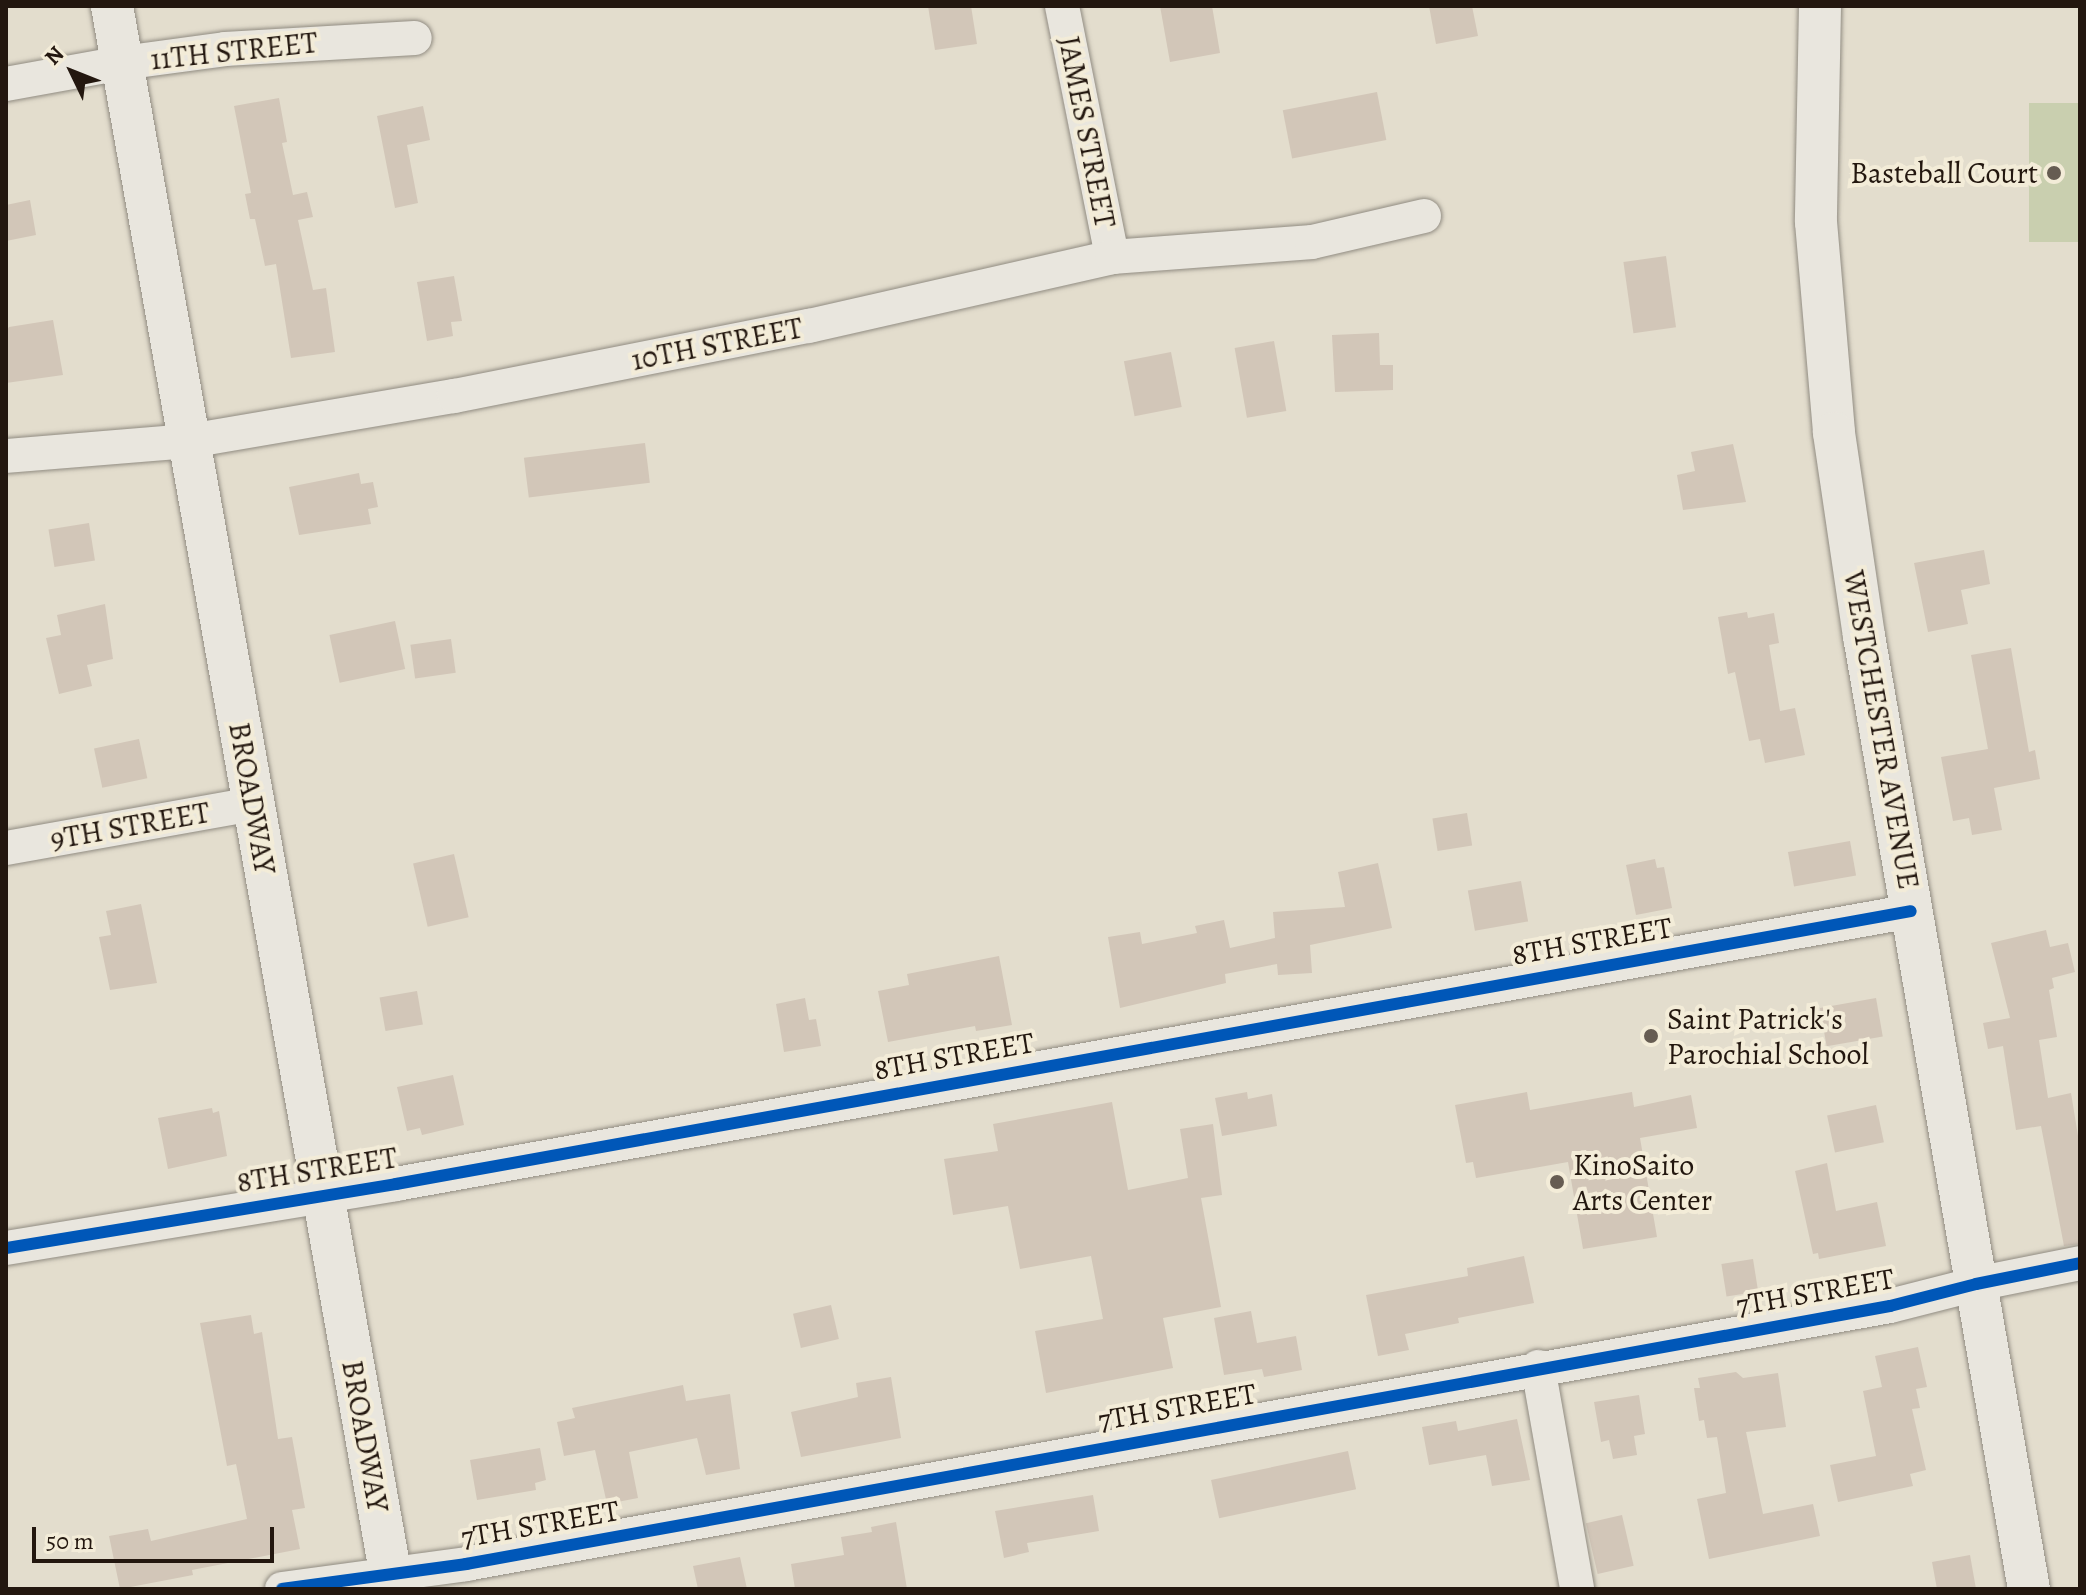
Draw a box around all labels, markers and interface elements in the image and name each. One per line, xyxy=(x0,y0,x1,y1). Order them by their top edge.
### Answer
street label: 11TH STREET xyxy=(149,24,319,78)
north arrow xyxy=(32,32,112,112)
street label: JAMES STREET xyxy=(1051,33,1123,231)
text: N xyxy=(38,40,71,72)
place label: Basteball Court xyxy=(1850,155,2038,191)
marker: Basteball Court xyxy=(2045,164,2063,182)
street label: 10TH STREET xyxy=(628,310,806,378)
street label: WESTCHESTER AVENUE xyxy=(1835,568,1927,892)
street label: BROADWAY xyxy=(221,719,283,877)
street label: 9TH STREET xyxy=(48,794,212,858)
street label: 8TH STREET xyxy=(1509,909,1675,973)
place label: Saint Patrick's Parochial School xyxy=(1667,1001,1869,1072)
street label: 8TH STREET xyxy=(871,1024,1037,1088)
marker: Saint Patrick's Parochial School xyxy=(1642,1027,1660,1045)
street label: 8TH STREET xyxy=(234,1140,400,1200)
place label: KinoSaito Arts Center xyxy=(1573,1147,1712,1218)
marker: KinoSaito Arts Center xyxy=(1548,1173,1566,1191)
street label: 7TH STREET xyxy=(1733,1260,1897,1324)
street label: BROADWAY xyxy=(334,1357,396,1515)
street label: 7TH STREET xyxy=(1095,1375,1259,1439)
street label: 7TH STREET xyxy=(458,1492,622,1556)
scale bar xyxy=(36,1511,278,1561)
text: 50 m xyxy=(46,1525,94,1557)

